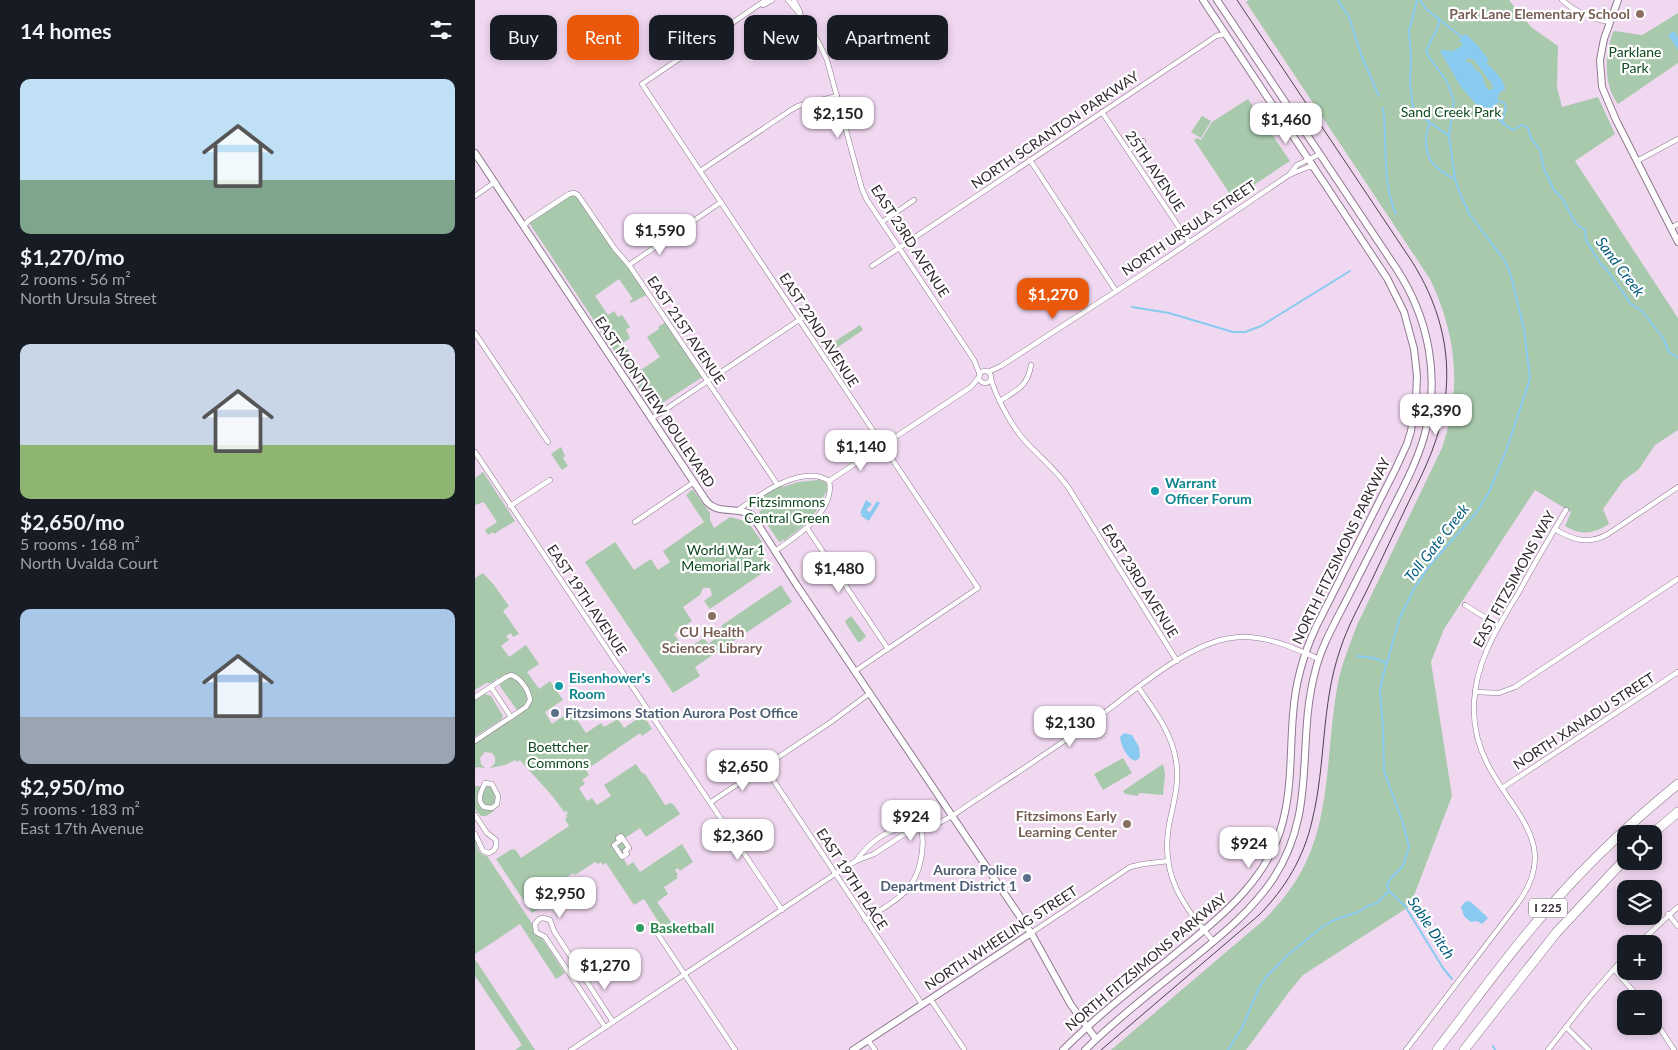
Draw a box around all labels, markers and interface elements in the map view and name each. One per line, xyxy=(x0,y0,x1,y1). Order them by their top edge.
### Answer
place label: Park Lane Elementary School xyxy=(1449,5,1630,22)
marker: Park Lane Elementary School xyxy=(1634,8,1646,20)
chip: Buy xyxy=(490,15,557,60)
chip: Rent xyxy=(567,15,639,60)
chip: Filters xyxy=(649,15,734,60)
chip: New xyxy=(744,15,817,60)
chip: Apartment xyxy=(827,15,948,60)
icon: filters xyxy=(427,16,455,44)
text: 14 homes xyxy=(20,18,111,43)
park label: Parklane Park xyxy=(1609,43,1661,76)
street label: NORTH SCRANTON PARKWAY xyxy=(968,67,1142,192)
pin: $2,150 xyxy=(797,96,879,139)
pin: $1,460 xyxy=(1245,102,1327,145)
text: $2,150 xyxy=(813,103,863,122)
park label: Sand Creek Park xyxy=(1401,103,1502,120)
text: $1,460 xyxy=(1261,109,1311,128)
icon: home xyxy=(193,111,283,201)
street label: 25TH AVENUE xyxy=(1122,127,1189,214)
street label: NORTH URSULA STREET xyxy=(1118,176,1260,279)
street label: EAST 23RD AVENUE xyxy=(868,181,953,300)
pin: $1,590 xyxy=(619,214,701,256)
text: $1,590 xyxy=(635,220,685,239)
water label: Sand Creek xyxy=(1592,233,1650,301)
text: $1,270/mo xyxy=(20,244,125,269)
text: 2 rooms · 56 m² xyxy=(20,269,131,288)
street label: EAST 22ND AVENUE xyxy=(776,269,863,390)
street label: EAST 21ST AVENUE xyxy=(644,272,729,387)
pin: $1,270 xyxy=(1012,278,1094,320)
text: $1,270 xyxy=(1028,284,1078,303)
text: North Ursula Street xyxy=(20,288,157,307)
street label: EAST MONTVIEW BOULEVARD xyxy=(592,313,719,490)
icon: home xyxy=(193,376,283,466)
pin: $2,390 xyxy=(1395,394,1477,436)
text: $2,390 xyxy=(1411,400,1461,419)
pin: $1,140 xyxy=(820,430,902,472)
text: $1,140 xyxy=(836,436,886,455)
street label: NORTH FITZSIMONS PARKWAY xyxy=(1288,455,1393,647)
place label: Warrant Officer Forum xyxy=(1165,474,1252,507)
marker: Warrant Officer Forum xyxy=(1149,485,1161,497)
park label: Fitzsimmons Central Green xyxy=(744,493,830,526)
water label: Toll Gate Creek xyxy=(1400,499,1473,585)
street label: EAST FITZSIMONS WAY xyxy=(1469,507,1558,650)
text: $2,650/mo xyxy=(20,509,125,534)
street label: EAST 23RD AVENUE xyxy=(1099,521,1182,641)
text: 5 rooms · 168 m² xyxy=(20,534,140,553)
street label: EAST 19TH AVENUE xyxy=(544,541,631,658)
park label: World War 1 Memorial Park xyxy=(681,541,772,574)
pin: $1,480 xyxy=(798,552,880,594)
text: North Uvalda Court xyxy=(20,553,158,572)
text: $1,480 xyxy=(814,558,864,577)
marker: CU Health Sciences Library xyxy=(706,610,718,622)
place label: CU Health Sciences Library xyxy=(662,623,763,656)
icon: home xyxy=(193,641,283,731)
street label: NORTH XANADU STREET xyxy=(1510,668,1658,773)
place label: Eisenhower's Room xyxy=(569,669,651,702)
marker: Eisenhower's Room xyxy=(553,680,565,692)
place label: Fitzsimons Station Aurora Post Office xyxy=(565,704,799,721)
pin: $2,130 xyxy=(1029,706,1111,748)
marker: Fitzsimons Station Aurora Post Office xyxy=(549,707,561,719)
text: $2,130 xyxy=(1045,712,1095,731)
park label: Boettcher Commons xyxy=(527,738,589,771)
pin: $2,650 xyxy=(702,750,784,792)
text: $2,650 xyxy=(718,756,768,775)
text: $2,950/mo xyxy=(20,774,125,799)
text: 5 rooms · 183 m² xyxy=(20,799,140,818)
pin: $924 xyxy=(881,800,941,842)
text: $924 xyxy=(892,806,930,825)
place label: Fitzsimons Early Learning Center xyxy=(1016,807,1118,840)
text: East 17th Avenue xyxy=(20,818,144,837)
pin: $2,360 xyxy=(697,818,779,861)
marker: Fitzsimons Early Learning Center xyxy=(1121,818,1133,830)
text: $2,360 xyxy=(713,825,763,844)
street label: EAST 19TH PLACE xyxy=(813,825,892,933)
map controls xyxy=(1617,825,1662,1035)
button: locate xyxy=(1617,825,1662,870)
pin: $924 xyxy=(1219,826,1279,869)
text: $924 xyxy=(1230,833,1268,852)
place label: Aurora Police Department District 1 xyxy=(880,861,1018,894)
marker: Aurora Police Department District 1 xyxy=(1021,872,1033,884)
pin: $2,950 xyxy=(519,876,601,919)
button: layers xyxy=(1617,880,1662,925)
street label: NORTH WHEELING STREET xyxy=(921,881,1081,993)
text: $2,950 xyxy=(535,883,585,902)
street label: NORTH FITZSIMONS PARKWAY xyxy=(1062,889,1230,1034)
water label: Sable Ditch xyxy=(1404,893,1459,962)
road number: I 225 xyxy=(1529,898,1567,918)
place label: Basketball xyxy=(650,919,714,936)
marker: Basketball xyxy=(634,922,646,934)
button: + xyxy=(1617,935,1662,980)
pin: $1,270 xyxy=(564,948,646,991)
text: $1,270 xyxy=(580,955,630,974)
button: − xyxy=(1617,990,1662,1035)

